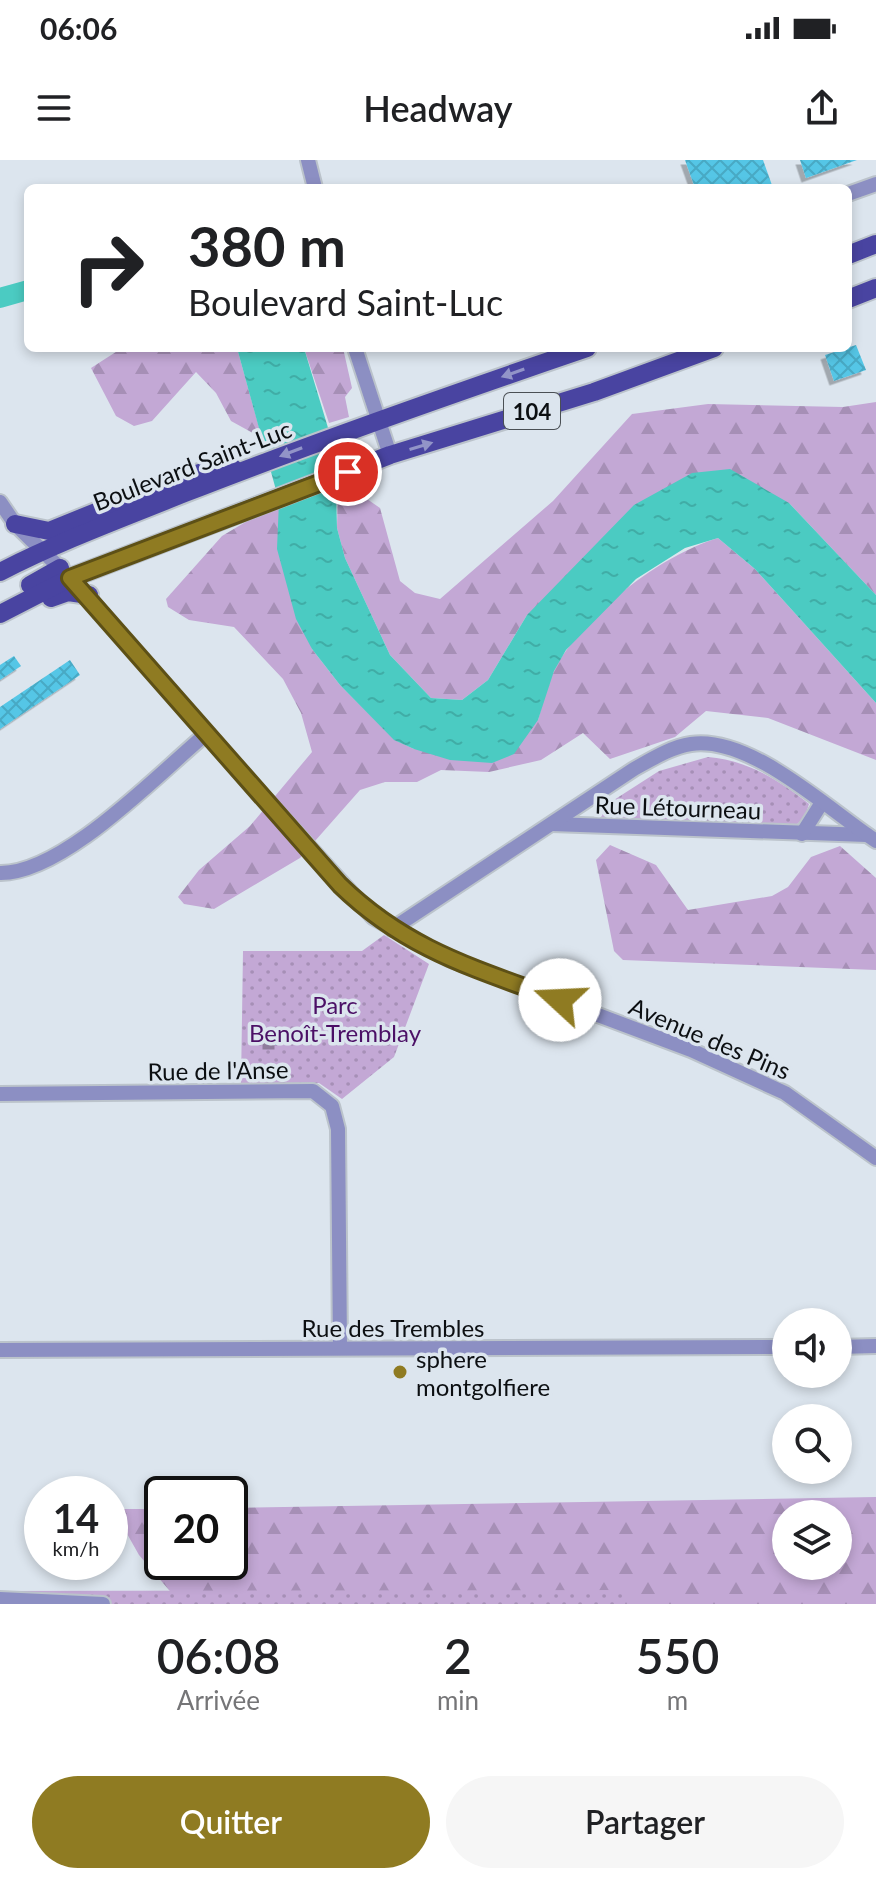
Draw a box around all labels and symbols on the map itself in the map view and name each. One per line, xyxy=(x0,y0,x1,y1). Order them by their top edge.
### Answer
one-way arrow xyxy=(501,368,525,380)
road number: 104 xyxy=(504,393,560,429)
street label: Boulevard Saint-Luc xyxy=(89,414,295,516)
pin xyxy=(314,438,382,506)
one-way arrow xyxy=(410,439,434,452)
one-way arrow xyxy=(279,446,303,459)
street label: Rue Létourneau xyxy=(594,790,762,824)
position arrow xyxy=(518,958,602,1042)
park label: Parc Benoît-Tremblay xyxy=(249,990,422,1047)
street label: Avenue des Pins xyxy=(625,991,795,1085)
street label: Rue de l'Anse xyxy=(147,1054,289,1086)
street label: Rue des Trembles xyxy=(301,1313,485,1342)
place label: sphere montgolfiere xyxy=(416,1344,550,1401)
marker: sphere montgolfiere xyxy=(391,1363,409,1381)
speed limit sign: 20 xyxy=(144,1476,248,1580)

